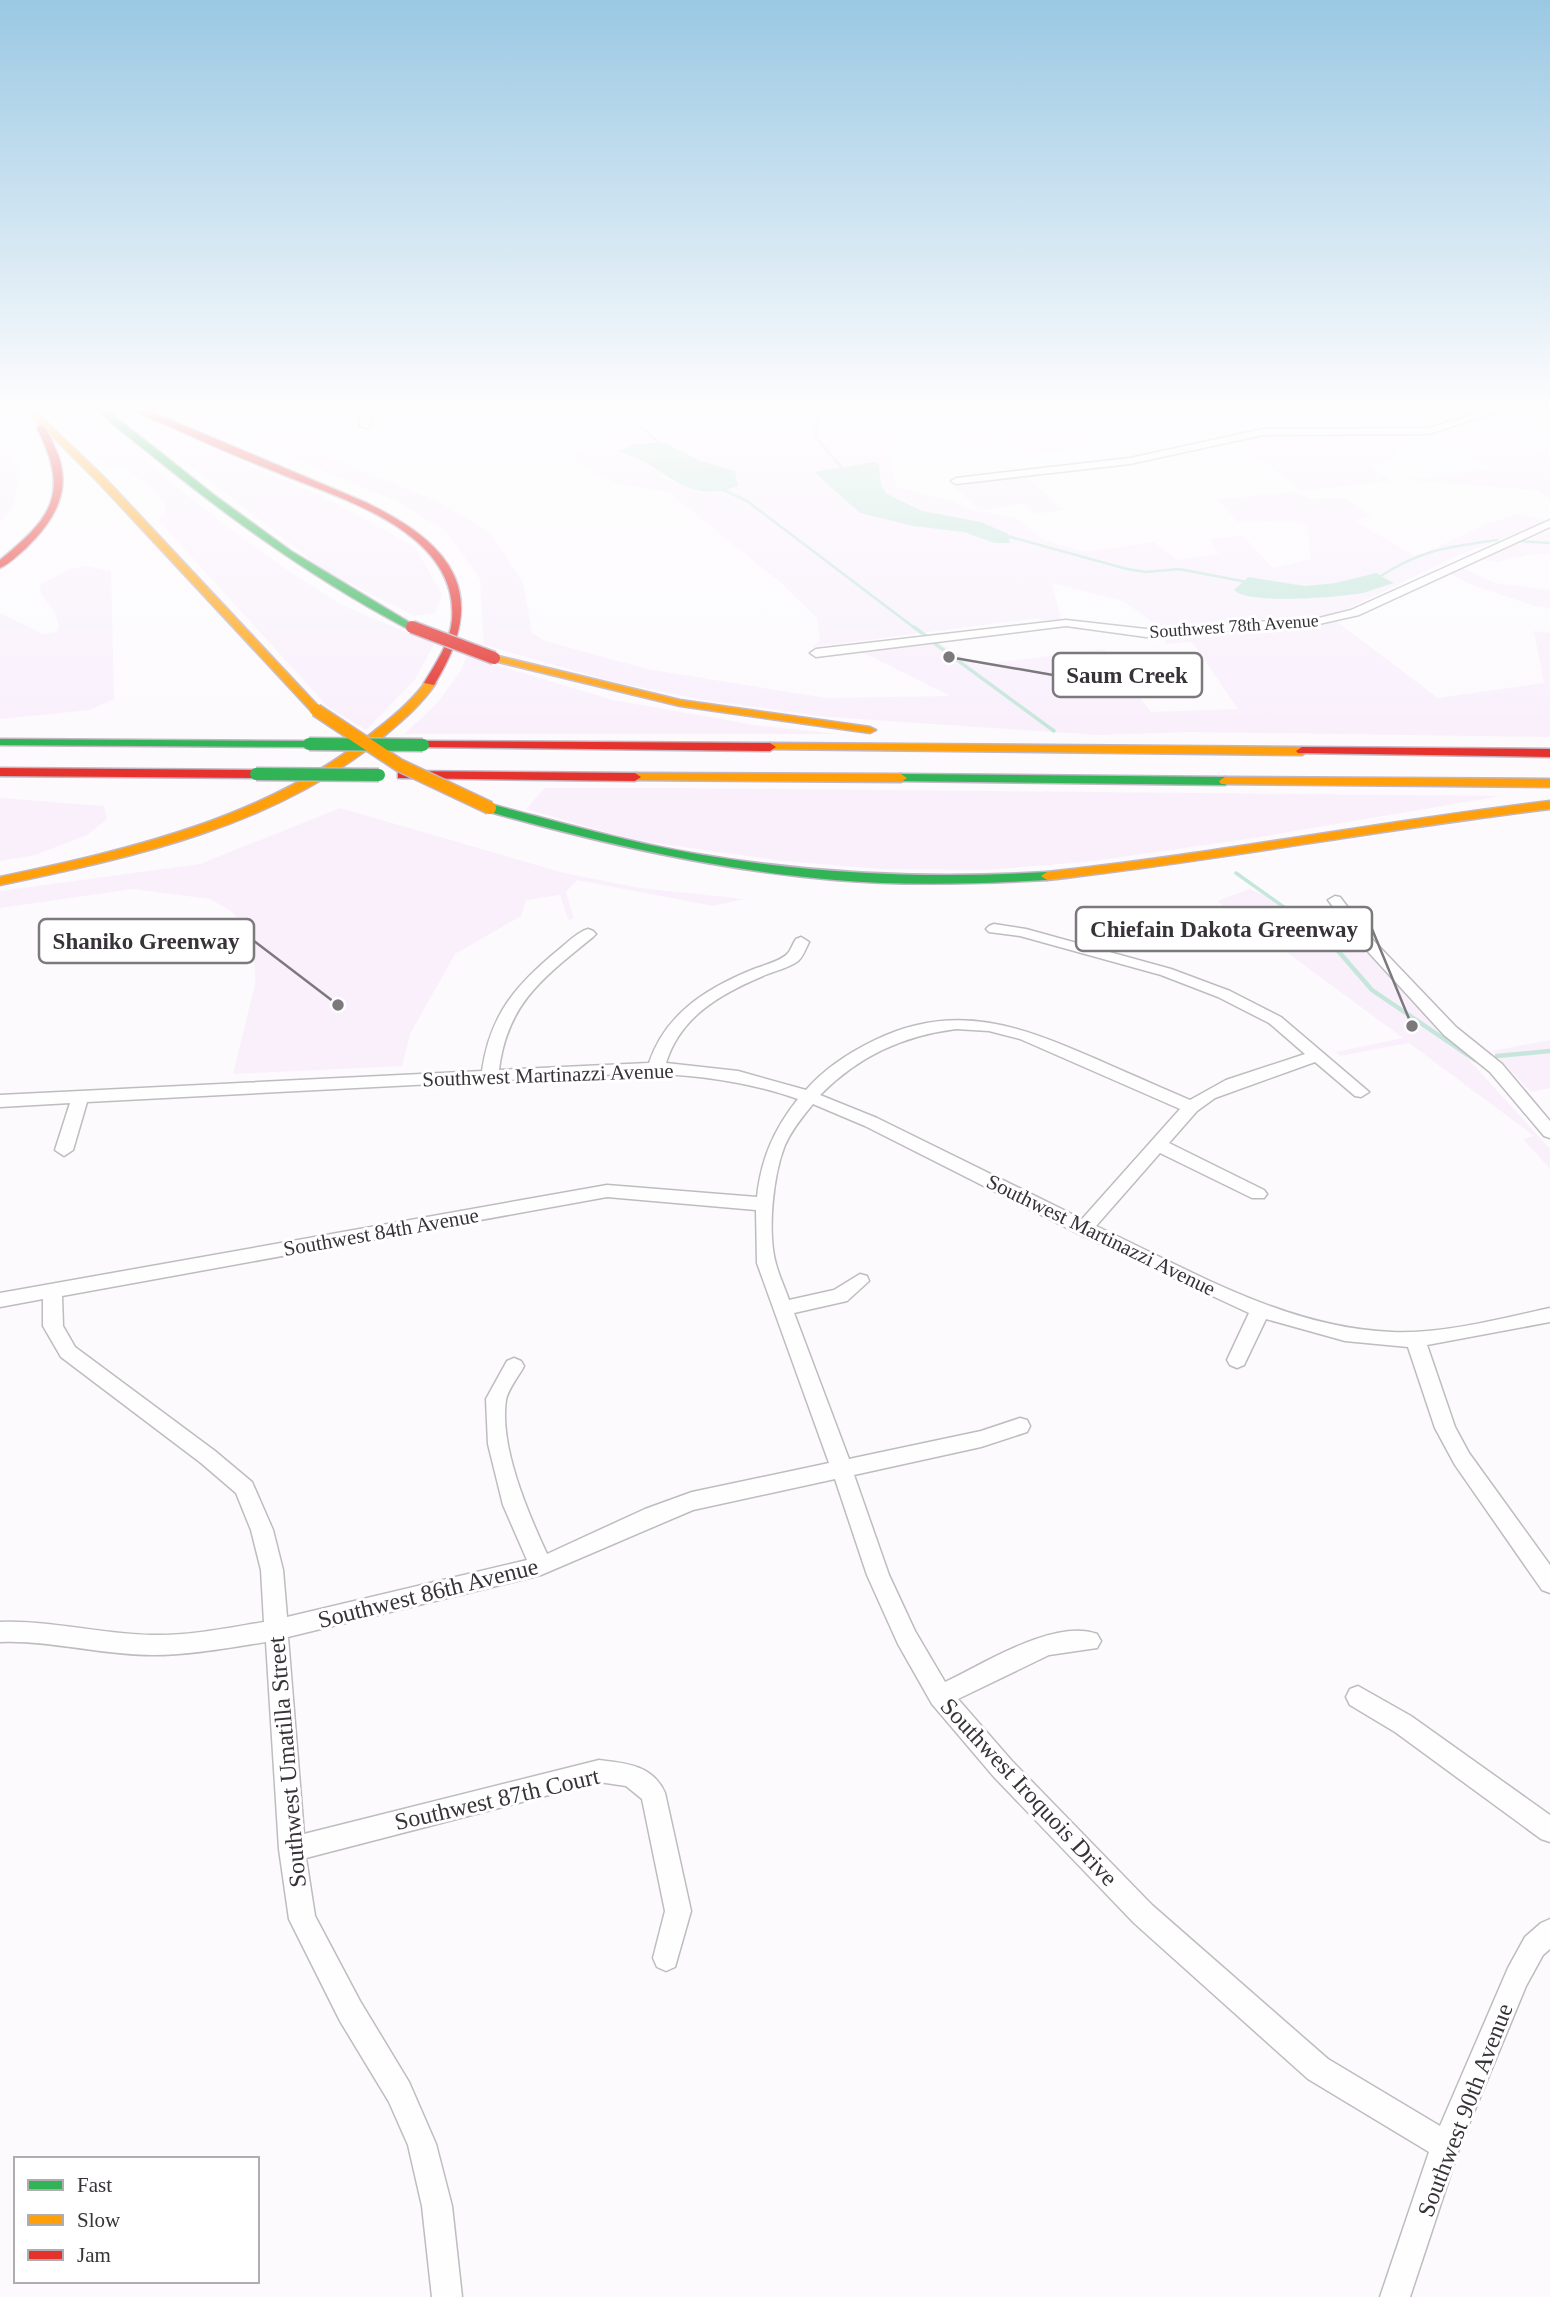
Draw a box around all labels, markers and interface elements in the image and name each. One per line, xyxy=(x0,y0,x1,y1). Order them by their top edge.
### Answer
street label: Southwest 78th Avenue xyxy=(1149,610,1319,642)
callout: Saum Creek xyxy=(1053,653,1202,697)
text: Saum Creek xyxy=(1066,663,1188,688)
callout: Chiefain Dakota Greenway xyxy=(1076,907,1372,951)
text: Chiefain Dakota Greenway xyxy=(1090,917,1358,942)
callout: Shaniko Greenway xyxy=(39,919,254,963)
text: Shaniko Greenway xyxy=(53,929,240,954)
street label: Southwest Martinazzi Avenue xyxy=(422,1059,674,1091)
street label: Southwest Martinazzi Avenue xyxy=(983,1169,1219,1301)
street label: Southwest 84th Avenue xyxy=(281,1203,481,1261)
street label: Southwest 86th Avenue xyxy=(315,1553,541,1633)
street label: Southwest Umatilla Street xyxy=(263,1635,311,1889)
street label: Southwest Iroquois Drive xyxy=(935,1693,1123,1891)
street label: Southwest 87th Court xyxy=(392,1763,602,1835)
street label: Southwest 90th Avenue xyxy=(1412,2000,1518,2220)
legend xyxy=(14,2157,259,2283)
text: Fast xyxy=(77,2173,112,2197)
text: Slow xyxy=(77,2208,121,2232)
text: Jam xyxy=(77,2243,111,2267)

